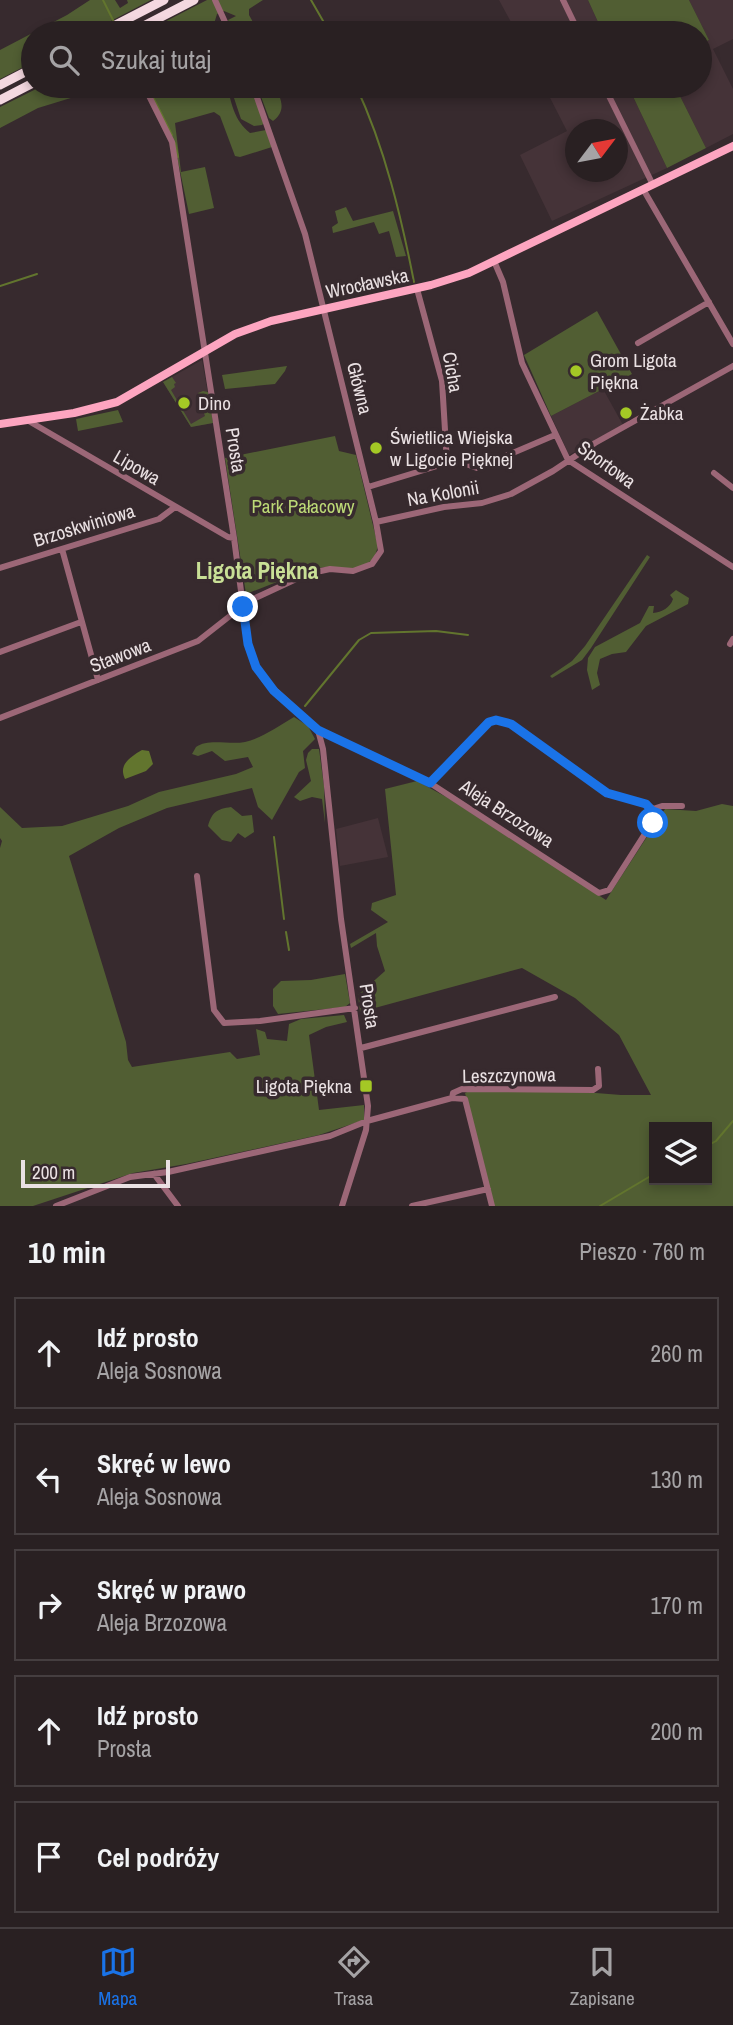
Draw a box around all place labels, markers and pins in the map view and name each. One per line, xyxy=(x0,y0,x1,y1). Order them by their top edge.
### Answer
place label: Grom Ligota Piękna xyxy=(590,347,677,395)
marker: Grom Ligota Piękna xyxy=(568,363,584,379)
place label: Dino xyxy=(198,390,231,416)
marker: Dino xyxy=(176,395,192,411)
place label: Żabka xyxy=(640,400,684,426)
marker: Żabka xyxy=(618,405,634,421)
place label: Świetlica Wiejska w Ligocie Pięknej xyxy=(390,424,513,472)
marker: Świetlica Wiejska w Ligocie Pięknej xyxy=(368,440,384,456)
place label: Ligota Piękna xyxy=(256,1073,352,1099)
marker: Ligota Piękna xyxy=(358,1078,374,1094)

